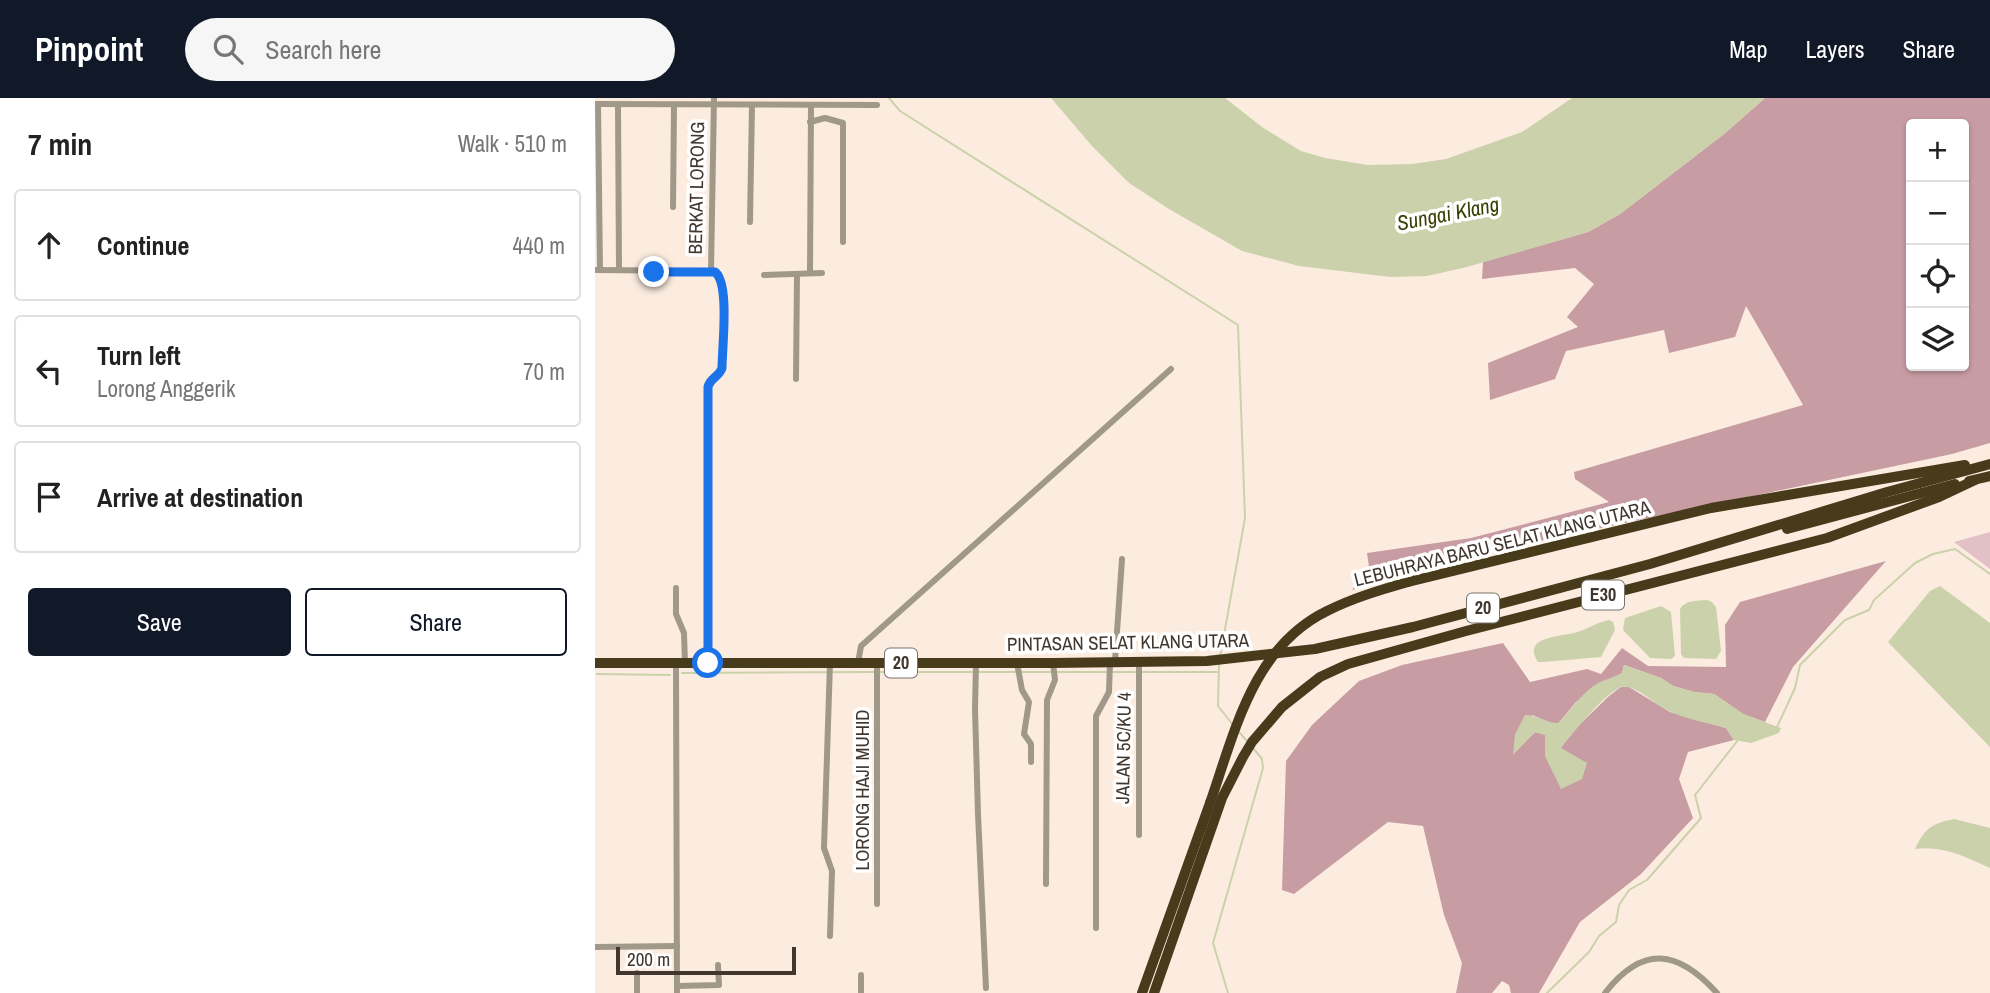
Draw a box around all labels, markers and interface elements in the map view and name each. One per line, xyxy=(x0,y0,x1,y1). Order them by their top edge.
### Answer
search box xyxy=(185,18,675,81)
text: Pinpoint xyxy=(35,27,143,71)
icon: search xyxy=(209,30,247,68)
text: Search here xyxy=(265,32,381,67)
text: Map xyxy=(1729,33,1767,65)
text: Layers xyxy=(1805,33,1864,65)
text: Share xyxy=(1902,33,1955,65)
map controls xyxy=(1906,119,1969,371)
button: + xyxy=(1906,119,1969,182)
street label: BERKAT LORONG xyxy=(682,121,710,255)
text: 7 min xyxy=(28,124,92,164)
text: Walk · 510 m xyxy=(458,128,567,159)
button: − xyxy=(1906,182,1969,245)
water label: Sungai Klang xyxy=(1394,189,1502,238)
icon: ahead xyxy=(30,226,68,264)
text: Continue xyxy=(97,228,189,263)
text: 440 m xyxy=(513,230,565,261)
button: locate xyxy=(1906,245,1969,308)
route end xyxy=(638,256,669,287)
button: layers xyxy=(1906,308,1969,371)
text: Turn left xyxy=(97,338,181,373)
icon: left xyxy=(30,352,68,390)
text: 70 m xyxy=(523,356,565,387)
text: Lorong Anggerik xyxy=(97,373,235,404)
icon: arrive xyxy=(30,478,68,516)
text: Arrive at destination xyxy=(97,480,303,515)
street label: LEBUHRAYA BARU SELAT KLANG UTARA xyxy=(1351,493,1653,592)
road number: E30 xyxy=(1582,580,1624,610)
button: Save xyxy=(28,588,291,656)
button: Share xyxy=(305,588,567,656)
road number: 20 xyxy=(1467,594,1499,622)
street label: PINTASAN SELAT KLANG UTARA xyxy=(1007,627,1250,657)
route start xyxy=(692,647,723,678)
road number: 20 xyxy=(885,648,917,678)
street label: JALAN 5C/KU 4 xyxy=(1109,692,1137,804)
street label: LORONG HAJI MUHID xyxy=(849,709,875,871)
scale bar xyxy=(616,944,796,976)
text: 200 m xyxy=(627,946,670,972)

